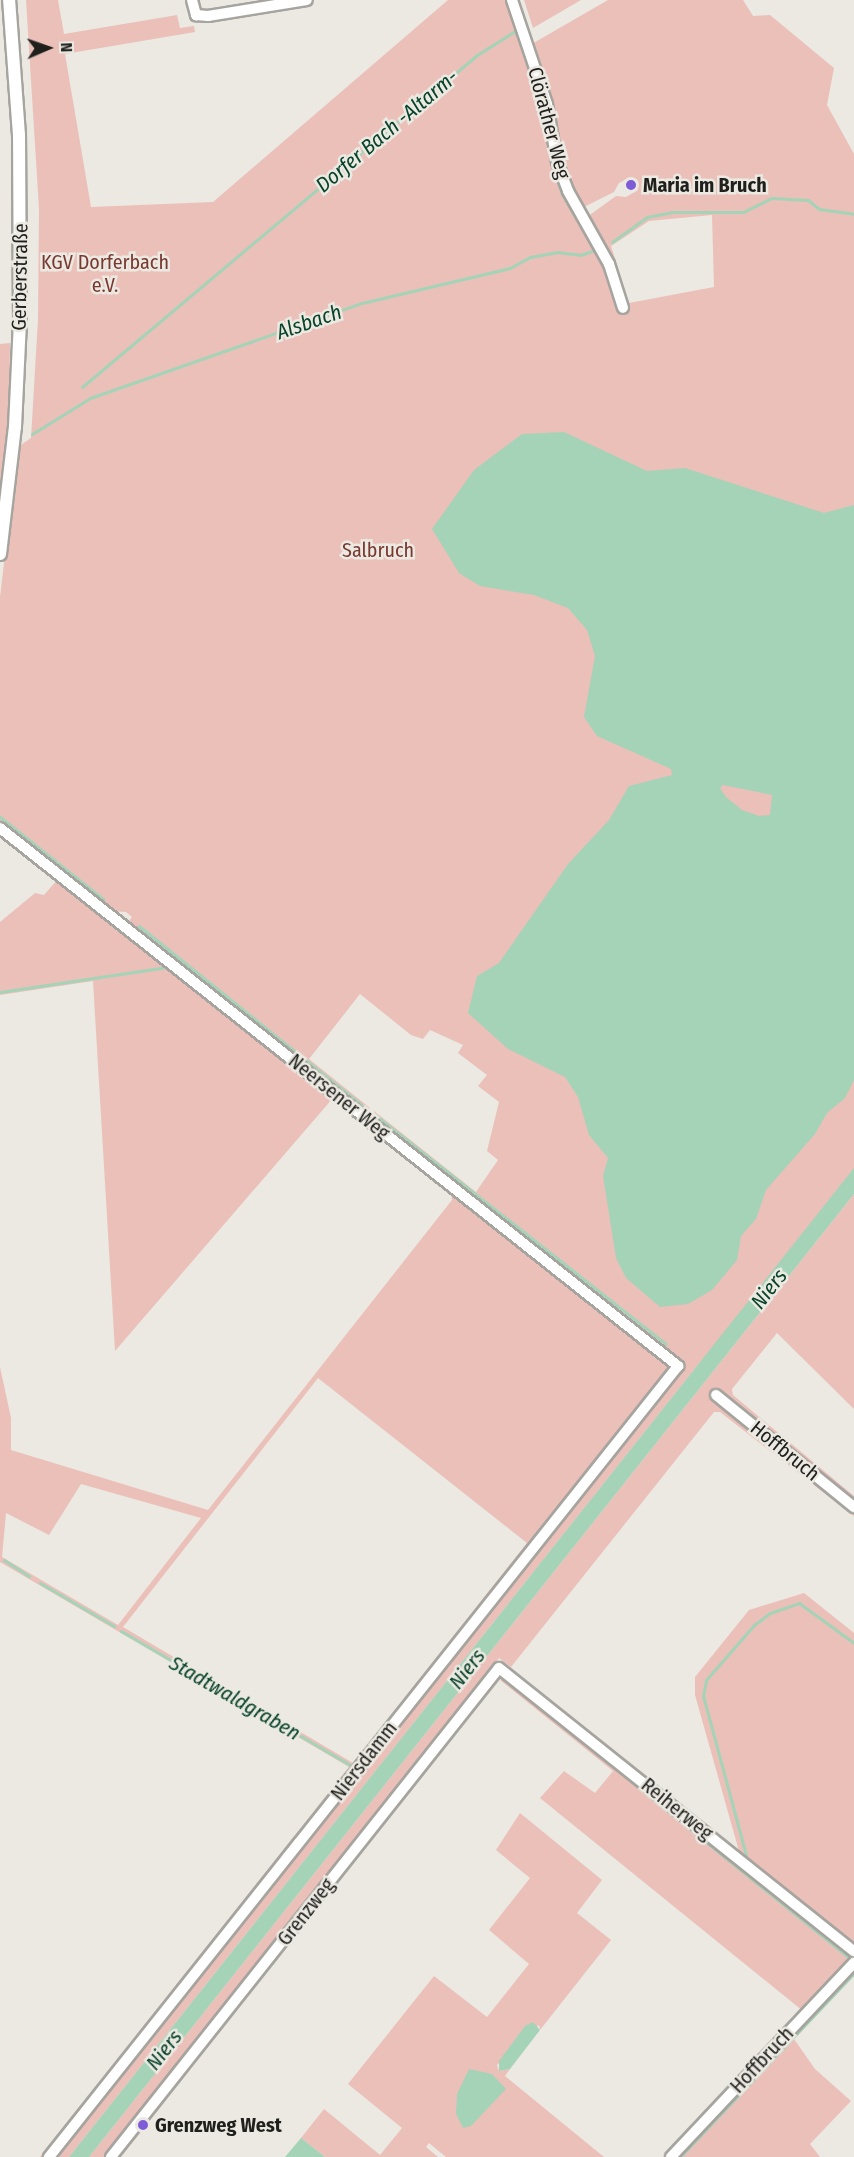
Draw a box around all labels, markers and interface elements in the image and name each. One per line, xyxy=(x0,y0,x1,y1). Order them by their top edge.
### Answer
north arrow xyxy=(18,18,78,78)
text: N xyxy=(57,42,76,52)
water label: Dorfer Bach -Altarm- xyxy=(311,64,463,198)
street label: Clörather Weg xyxy=(523,65,575,181)
place label: Maria im Bruch xyxy=(643,173,767,197)
marker: Maria im Bruch xyxy=(624,178,638,192)
street label: Gerberstraße xyxy=(7,223,33,331)
park label: KGV Dorferbach e.V. xyxy=(41,250,169,297)
water label: Alsbach xyxy=(273,299,345,345)
park label: Salbruch xyxy=(342,538,414,562)
street label: Neersener Weg xyxy=(284,1049,394,1145)
water label: Niers xyxy=(746,1264,792,1314)
street label: Hoffbruch xyxy=(746,1416,824,1486)
water label: Niers xyxy=(444,1644,490,1694)
water label: Stadtwaldgraben xyxy=(165,1650,305,1746)
street label: Niersdamm xyxy=(326,1717,402,1805)
street label: Reiherweg xyxy=(636,1773,718,1845)
street label: Grenzweg xyxy=(272,1874,340,1950)
street label: Hoffbruch xyxy=(725,2022,799,2098)
water label: Niers xyxy=(141,2025,187,2075)
place label: Grenzweg West xyxy=(155,2113,282,2137)
marker: Grenzweg West xyxy=(136,2118,150,2132)

